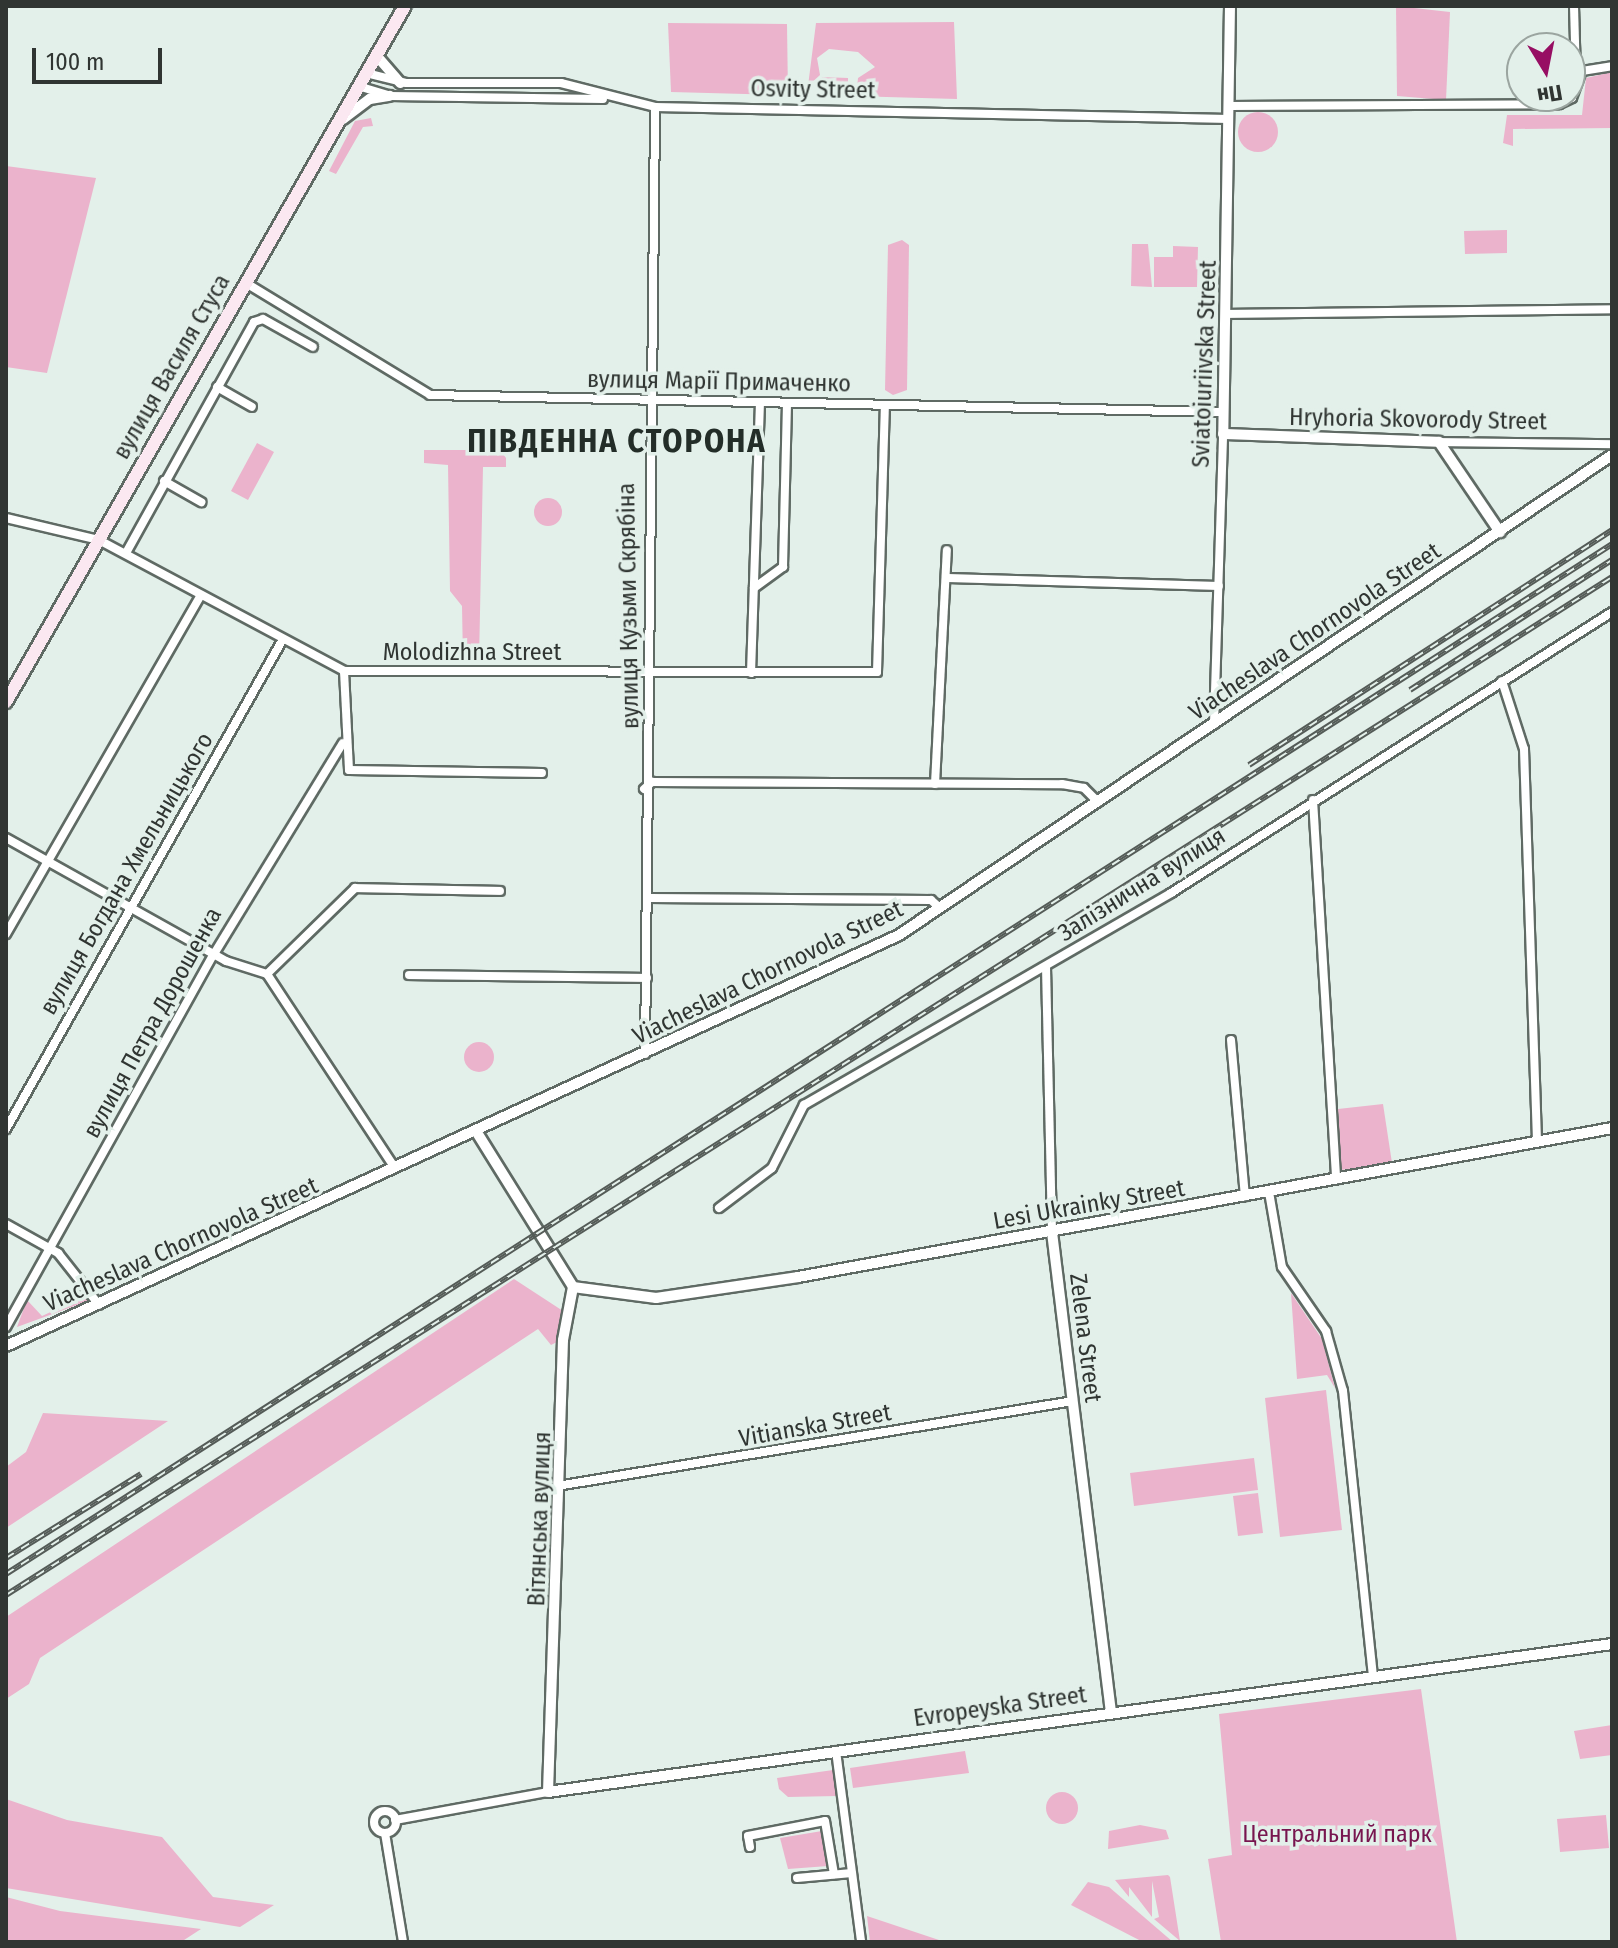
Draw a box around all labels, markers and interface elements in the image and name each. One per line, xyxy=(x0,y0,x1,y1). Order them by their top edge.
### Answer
scale bar xyxy=(36,32,166,82)
north arrow xyxy=(1506,32,1586,112)
text: 100 m xyxy=(46,48,104,76)
street label: Osvity Street xyxy=(750,75,876,105)
text: Пн xyxy=(1535,79,1565,110)
street label: Sviatoiuriivska Street xyxy=(1187,260,1223,468)
street label: вулиця Василя Стуса xyxy=(107,269,237,465)
street label: вулиця Марії Примаченко xyxy=(587,365,851,399)
street label: Hryhoria Skovorody Street xyxy=(1289,403,1547,437)
district label: ПІВДЕННА СТОРОНА xyxy=(467,422,767,460)
street label: вулиця Кузьми Скрябіна xyxy=(612,483,646,729)
street label: Viacheslava Chornovola Street xyxy=(1184,537,1446,727)
street label: Molodizhna Street xyxy=(383,639,561,667)
street label: вулиця Богдана Хмельницького xyxy=(34,728,220,1020)
street label: Залізнична вулиця xyxy=(1053,822,1231,948)
street label: Viacheslava Chornovola Street xyxy=(628,895,908,1051)
street label: вулиця Петра Дорошенка xyxy=(78,903,228,1143)
street label: Viacheslava Chornovola Street xyxy=(39,1171,323,1319)
street label: Lesi Ukrainky Street xyxy=(991,1174,1187,1236)
street label: Zelena Street xyxy=(1063,1272,1107,1404)
street label: Vitianska Street xyxy=(737,1398,893,1454)
street label: Вітянська вулиця xyxy=(523,1431,557,1607)
street label: Evropeyska Street xyxy=(912,1681,1088,1733)
park label: Центральний парк xyxy=(1242,1821,1432,1849)

